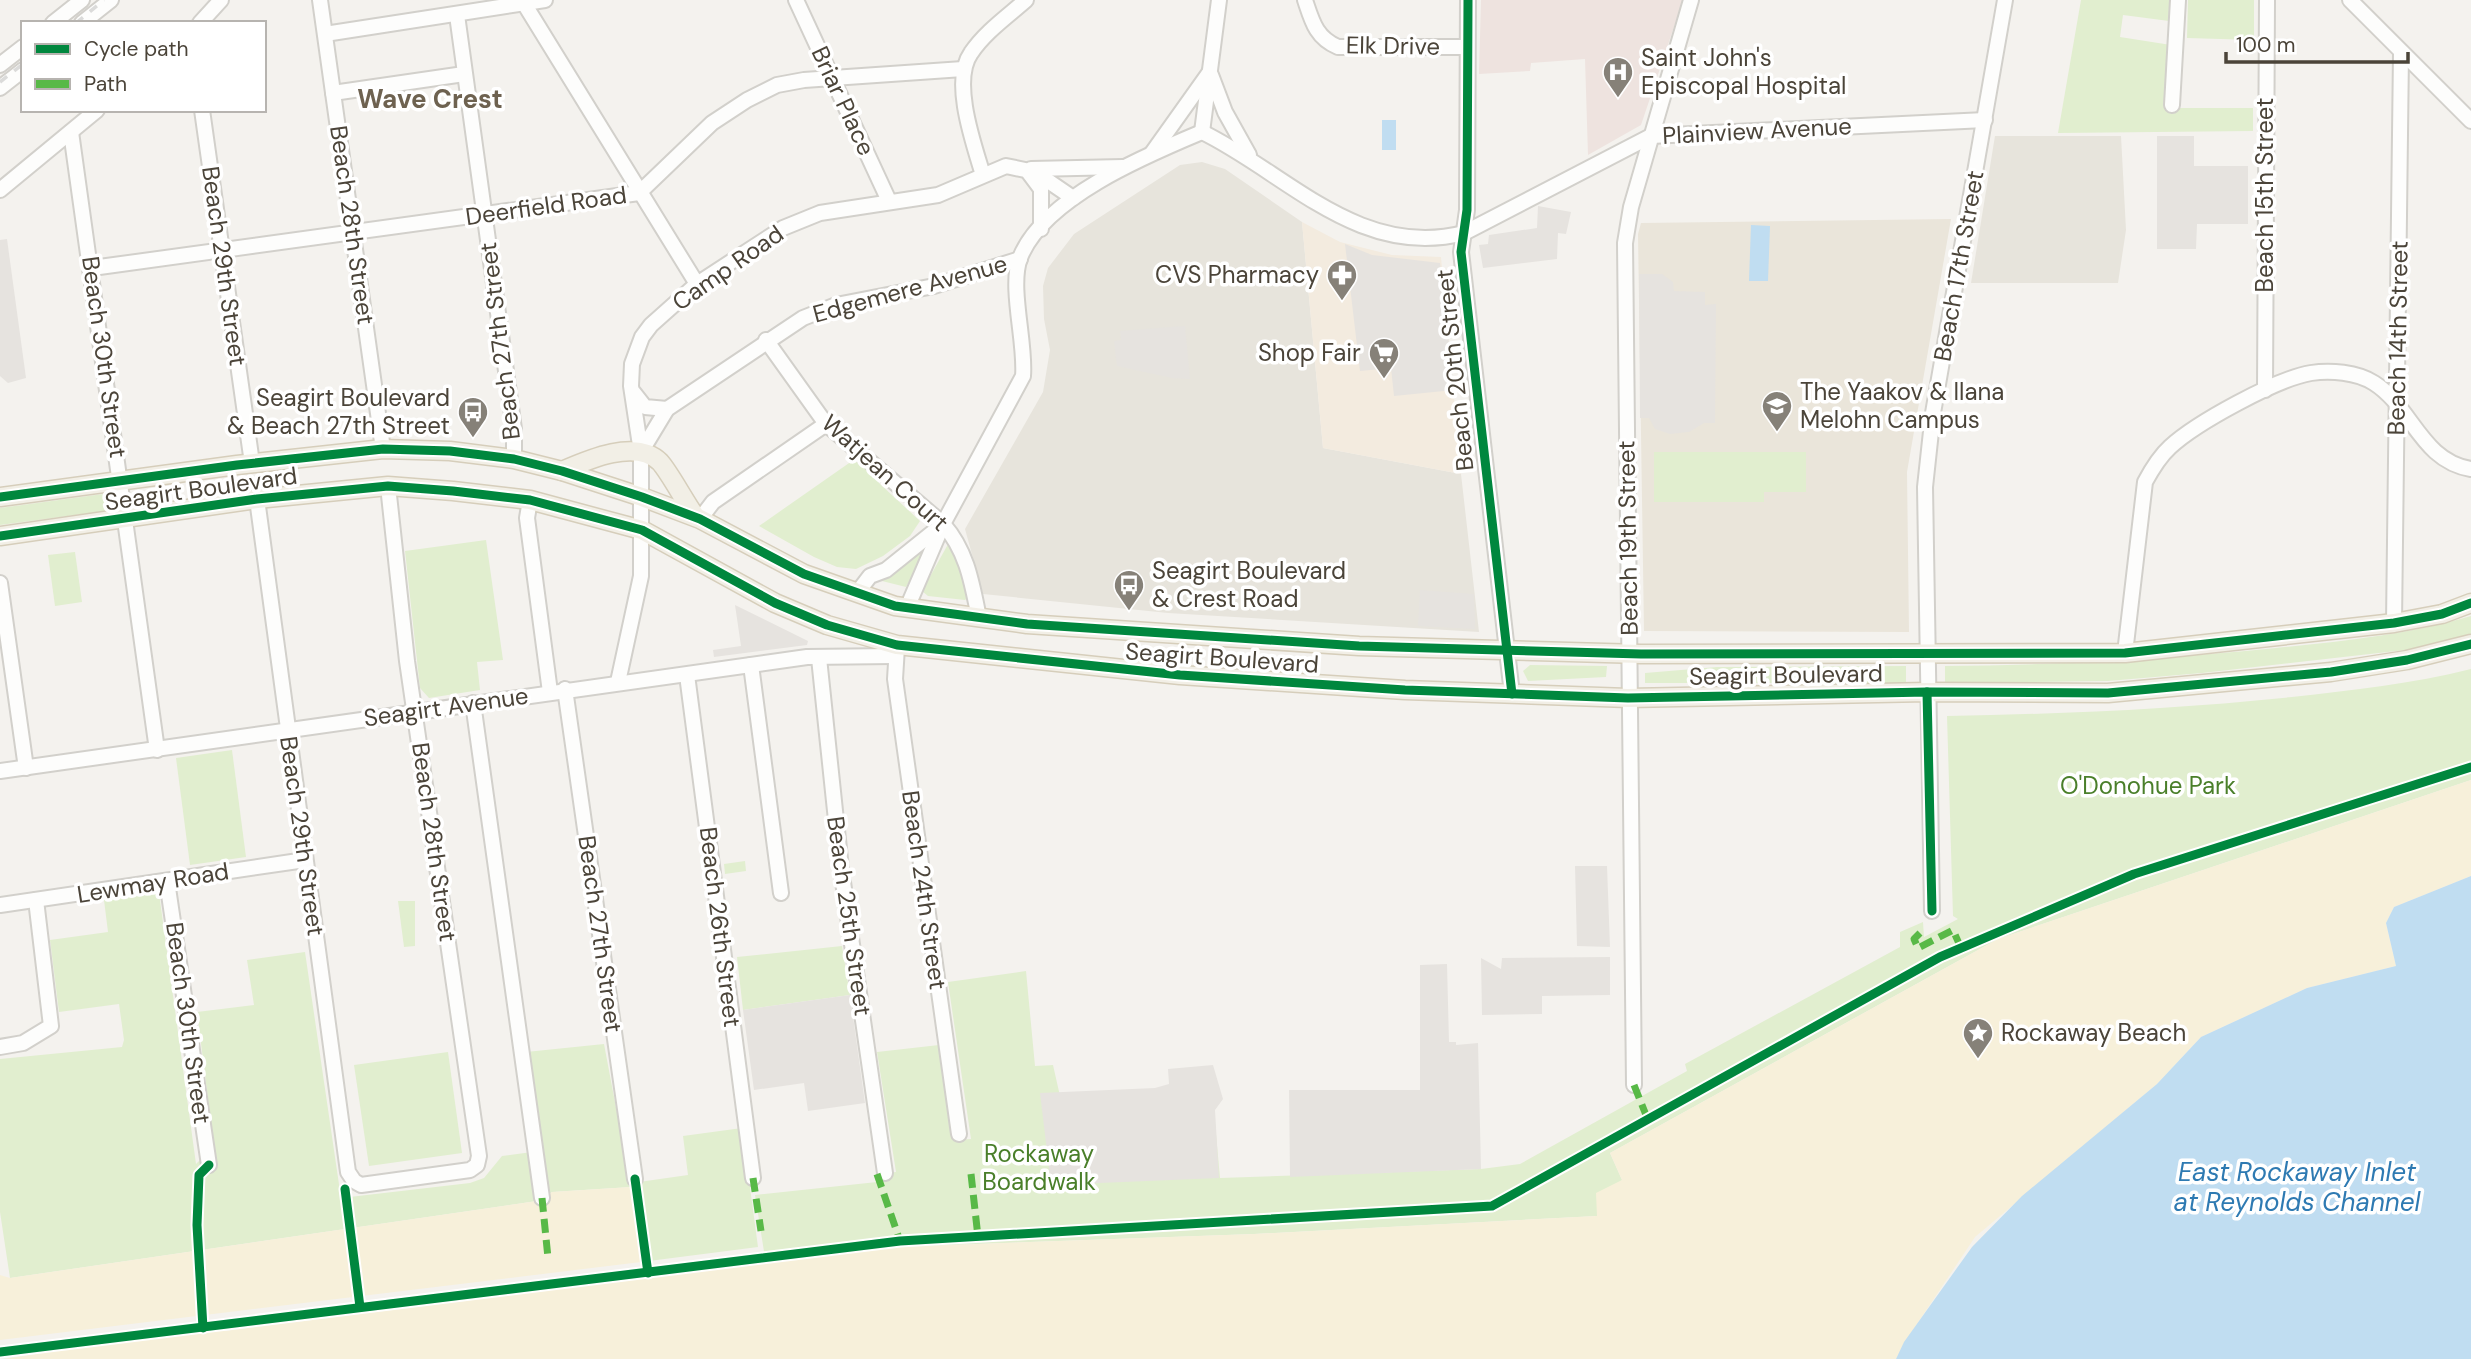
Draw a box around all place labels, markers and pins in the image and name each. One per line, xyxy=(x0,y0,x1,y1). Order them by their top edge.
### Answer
place label: Saint John's Episcopal Hospital xyxy=(1641,42,1846,101)
hospital icon: Saint John's Episcopal Hospital xyxy=(1601,55,1635,99)
pharmacy icon: CVS Pharmacy xyxy=(1325,258,1359,302)
place label: CVS Pharmacy xyxy=(1155,259,1319,290)
supermarket icon: Shop Fair xyxy=(1367,336,1401,380)
place label: Shop Fair xyxy=(1258,337,1361,368)
place label: The Yaakov & Ilana Melohn Campus xyxy=(1800,376,2004,435)
place label: Seagirt Boulevard & Beach 27th Street xyxy=(227,382,450,441)
school or university icon: The Yaakov & Ilana Melohn Campus xyxy=(1760,389,1794,433)
bus stop icon: Seagirt Boulevard & Beach 27th Street xyxy=(456,395,490,439)
place label: Seagirt Boulevard & Crest Road xyxy=(1152,555,1346,614)
bus stop icon: Seagirt Boulevard & Crest Road xyxy=(1112,568,1146,612)
place icon: Rockaway Beach xyxy=(1961,1016,1995,1060)
place label: Rockaway Beach xyxy=(2001,1017,2186,1048)

